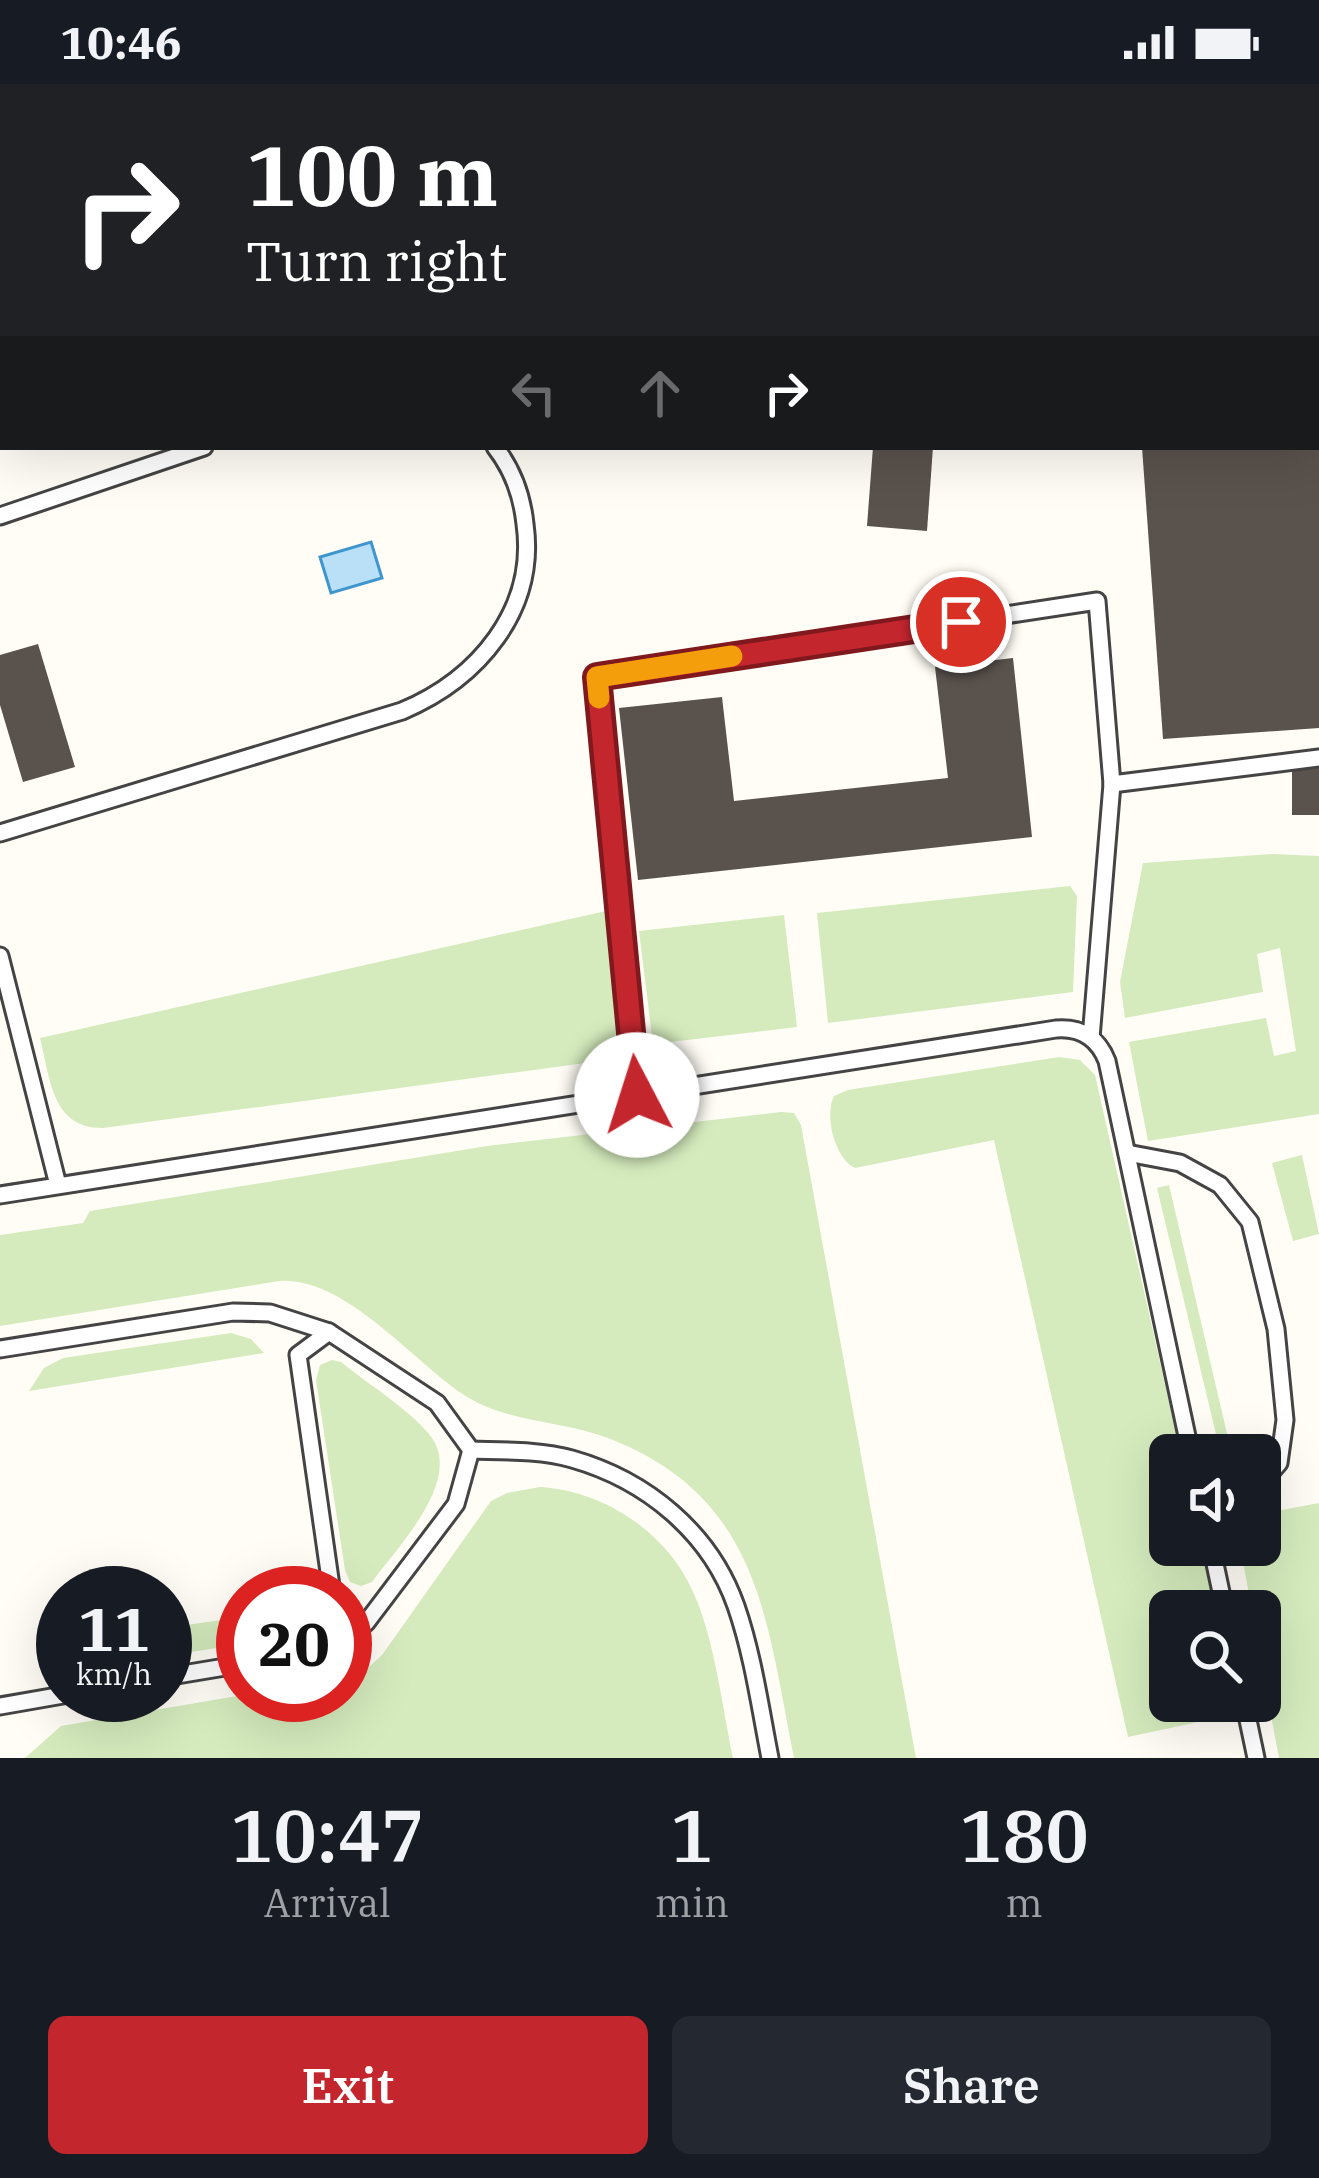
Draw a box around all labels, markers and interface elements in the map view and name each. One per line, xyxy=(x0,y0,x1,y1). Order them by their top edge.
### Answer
text: 10:46 xyxy=(60,13,182,71)
text: 100 m xyxy=(246,120,498,229)
icon: right xyxy=(48,132,204,288)
text: Turn right xyxy=(246,226,508,296)
icon: left xyxy=(501,360,567,426)
icon: ahead xyxy=(627,360,693,426)
icon: right xyxy=(753,360,819,426)
pin xyxy=(910,571,1012,673)
icon: arrive xyxy=(928,589,994,655)
position arrow xyxy=(574,1032,700,1158)
map controls xyxy=(1149,1434,1281,1722)
button: sound xyxy=(1149,1434,1281,1566)
speed limit sign: 20 xyxy=(216,1566,372,1722)
text: 11 xyxy=(78,1589,150,1668)
button: search xyxy=(1149,1590,1281,1722)
text: km/h xyxy=(76,1654,152,1693)
text: 10:47 xyxy=(230,1788,424,1882)
text: 1 xyxy=(670,1788,713,1882)
text: 180 xyxy=(959,1788,1089,1882)
text: Arrival xyxy=(264,1877,391,1928)
text: min xyxy=(655,1877,729,1928)
text: m xyxy=(1005,1877,1043,1928)
button: Exit xyxy=(48,2016,648,2154)
button: Share xyxy=(672,2016,1271,2154)

